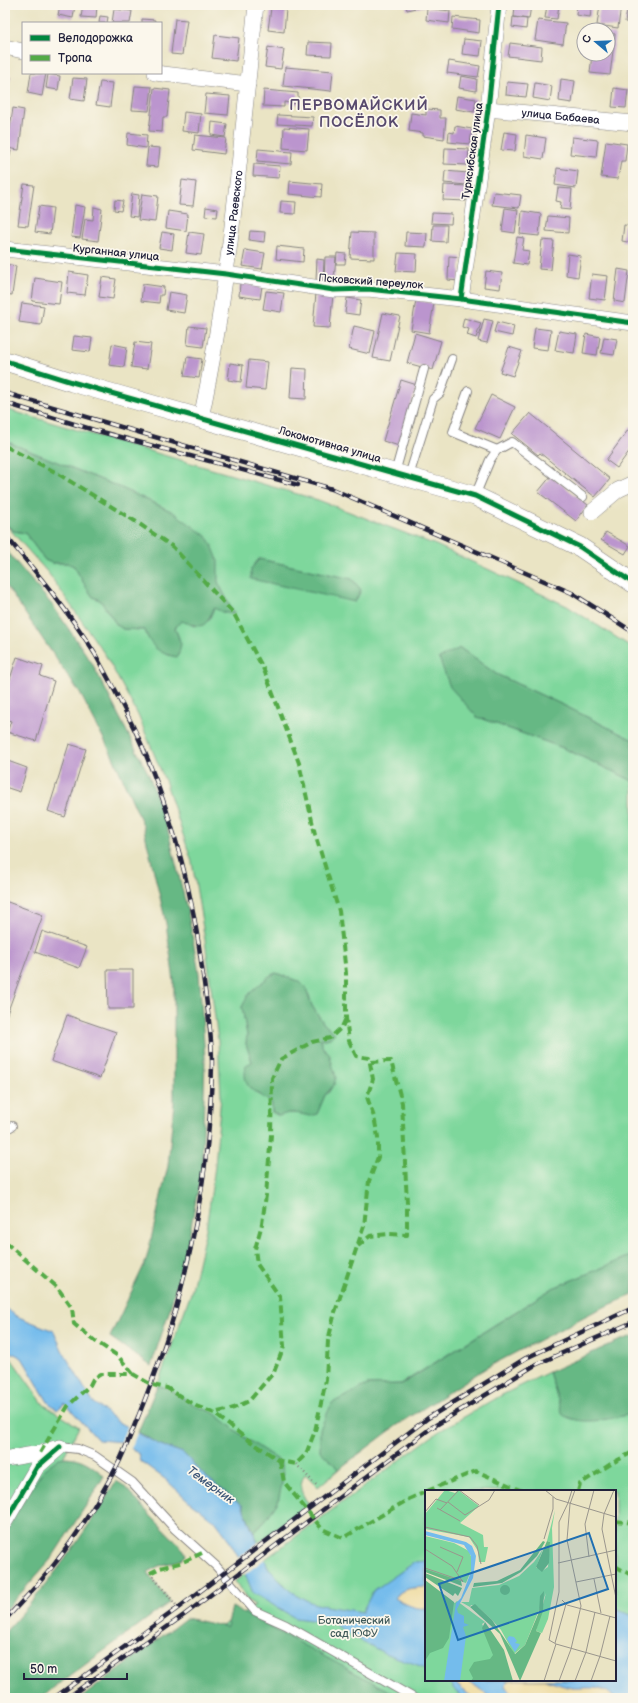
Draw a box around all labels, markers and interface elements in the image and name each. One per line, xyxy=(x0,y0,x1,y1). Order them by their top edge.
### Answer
legend xyxy=(22,22,162,74)
north arrow xyxy=(576,22,616,62)
text: Велодорожка xyxy=(58,31,133,46)
text: С xyxy=(580,33,595,45)
text: Тропа xyxy=(58,51,92,66)
district label: ПЕРВОМАЙСКИЙ ПОСЁЛОК xyxy=(289,95,429,132)
street label: Турксибская улица xyxy=(459,101,486,200)
street label: улица Бабаева xyxy=(521,106,601,127)
street label: улица Раевского xyxy=(222,169,246,256)
street label: Курганная улица xyxy=(72,241,161,264)
street label: Псковский переулок xyxy=(318,271,424,292)
street label: Локомотивная улица xyxy=(276,423,383,465)
water label: Темерник xyxy=(184,1463,238,1508)
inset map xyxy=(425,1490,616,1681)
park label: Ботанический сад ЮФУ xyxy=(318,1614,390,1640)
scale bar xyxy=(24,1655,127,1681)
text: 50 m xyxy=(30,1662,57,1677)

